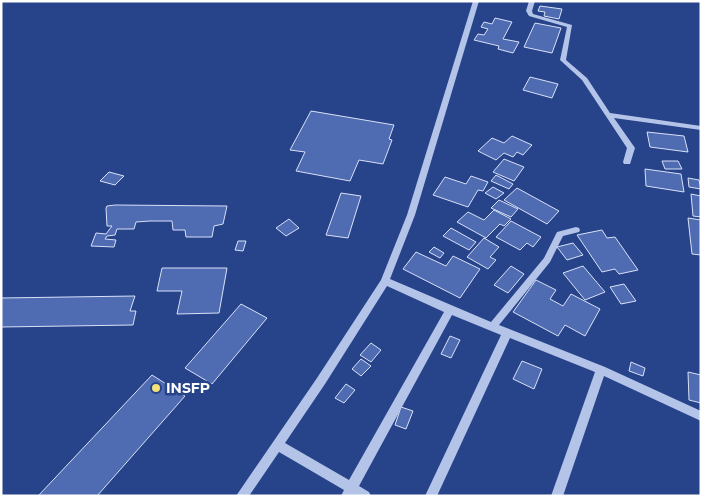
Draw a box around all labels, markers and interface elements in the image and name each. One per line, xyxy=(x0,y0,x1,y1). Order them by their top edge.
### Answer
place label: INSFP xyxy=(166,379,210,397)
marker: INSFP xyxy=(150,382,162,394)

